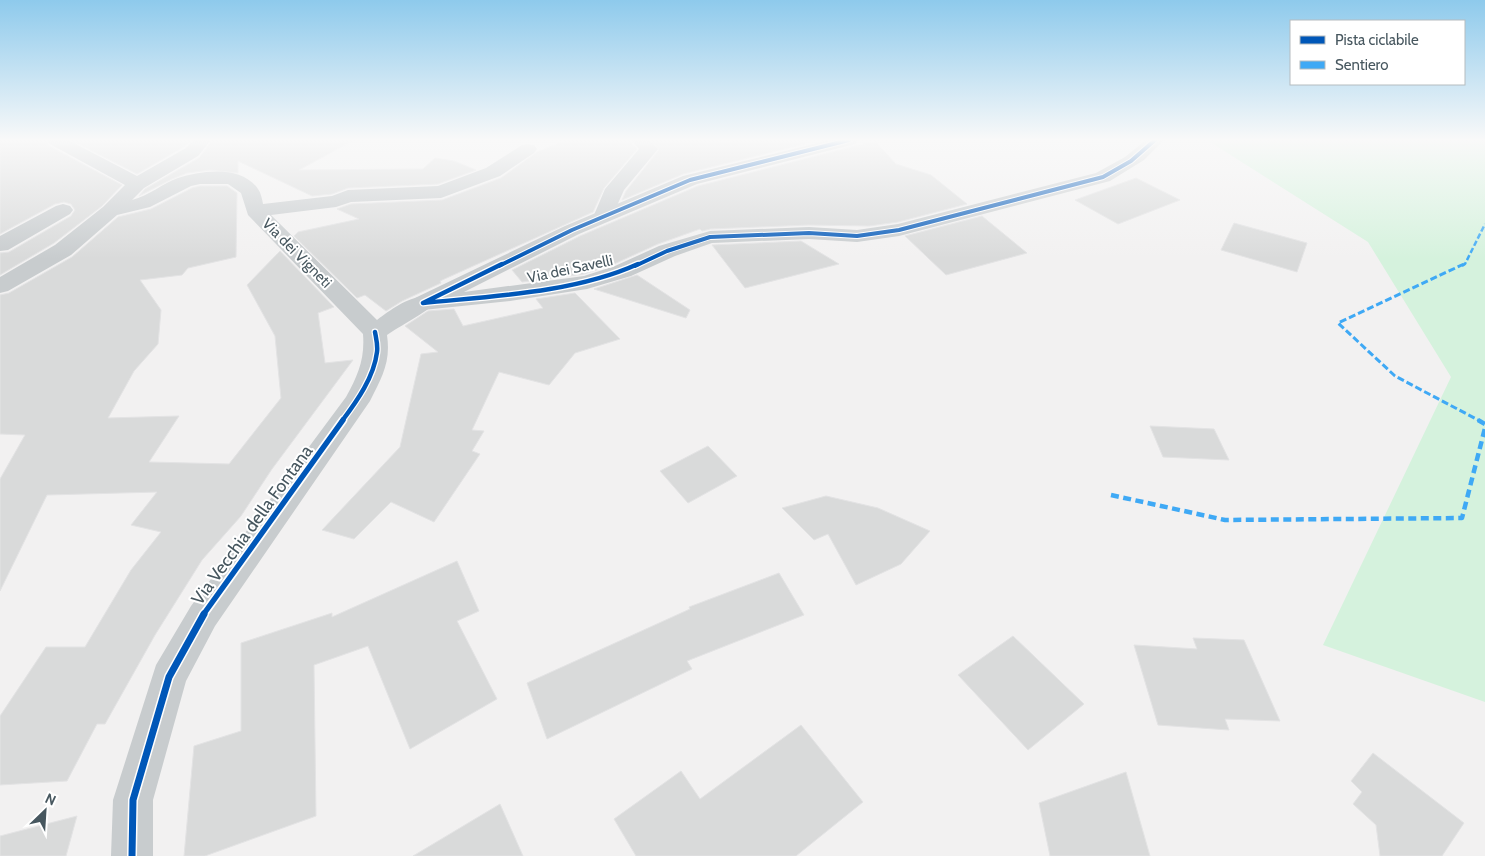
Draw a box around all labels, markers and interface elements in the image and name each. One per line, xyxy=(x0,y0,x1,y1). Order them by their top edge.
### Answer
legend xyxy=(1290,20,1465,85)
text: Pista ciclabile xyxy=(1335,31,1419,49)
text: Sentiero xyxy=(1335,56,1388,74)
street label: Via dei Vigneti xyxy=(259,215,335,291)
street label: Via dei Savelli xyxy=(526,251,614,287)
street label: Via Vecchia della Fontana xyxy=(187,441,318,609)
north arrow xyxy=(20,786,70,836)
text: N xyxy=(42,789,59,809)

